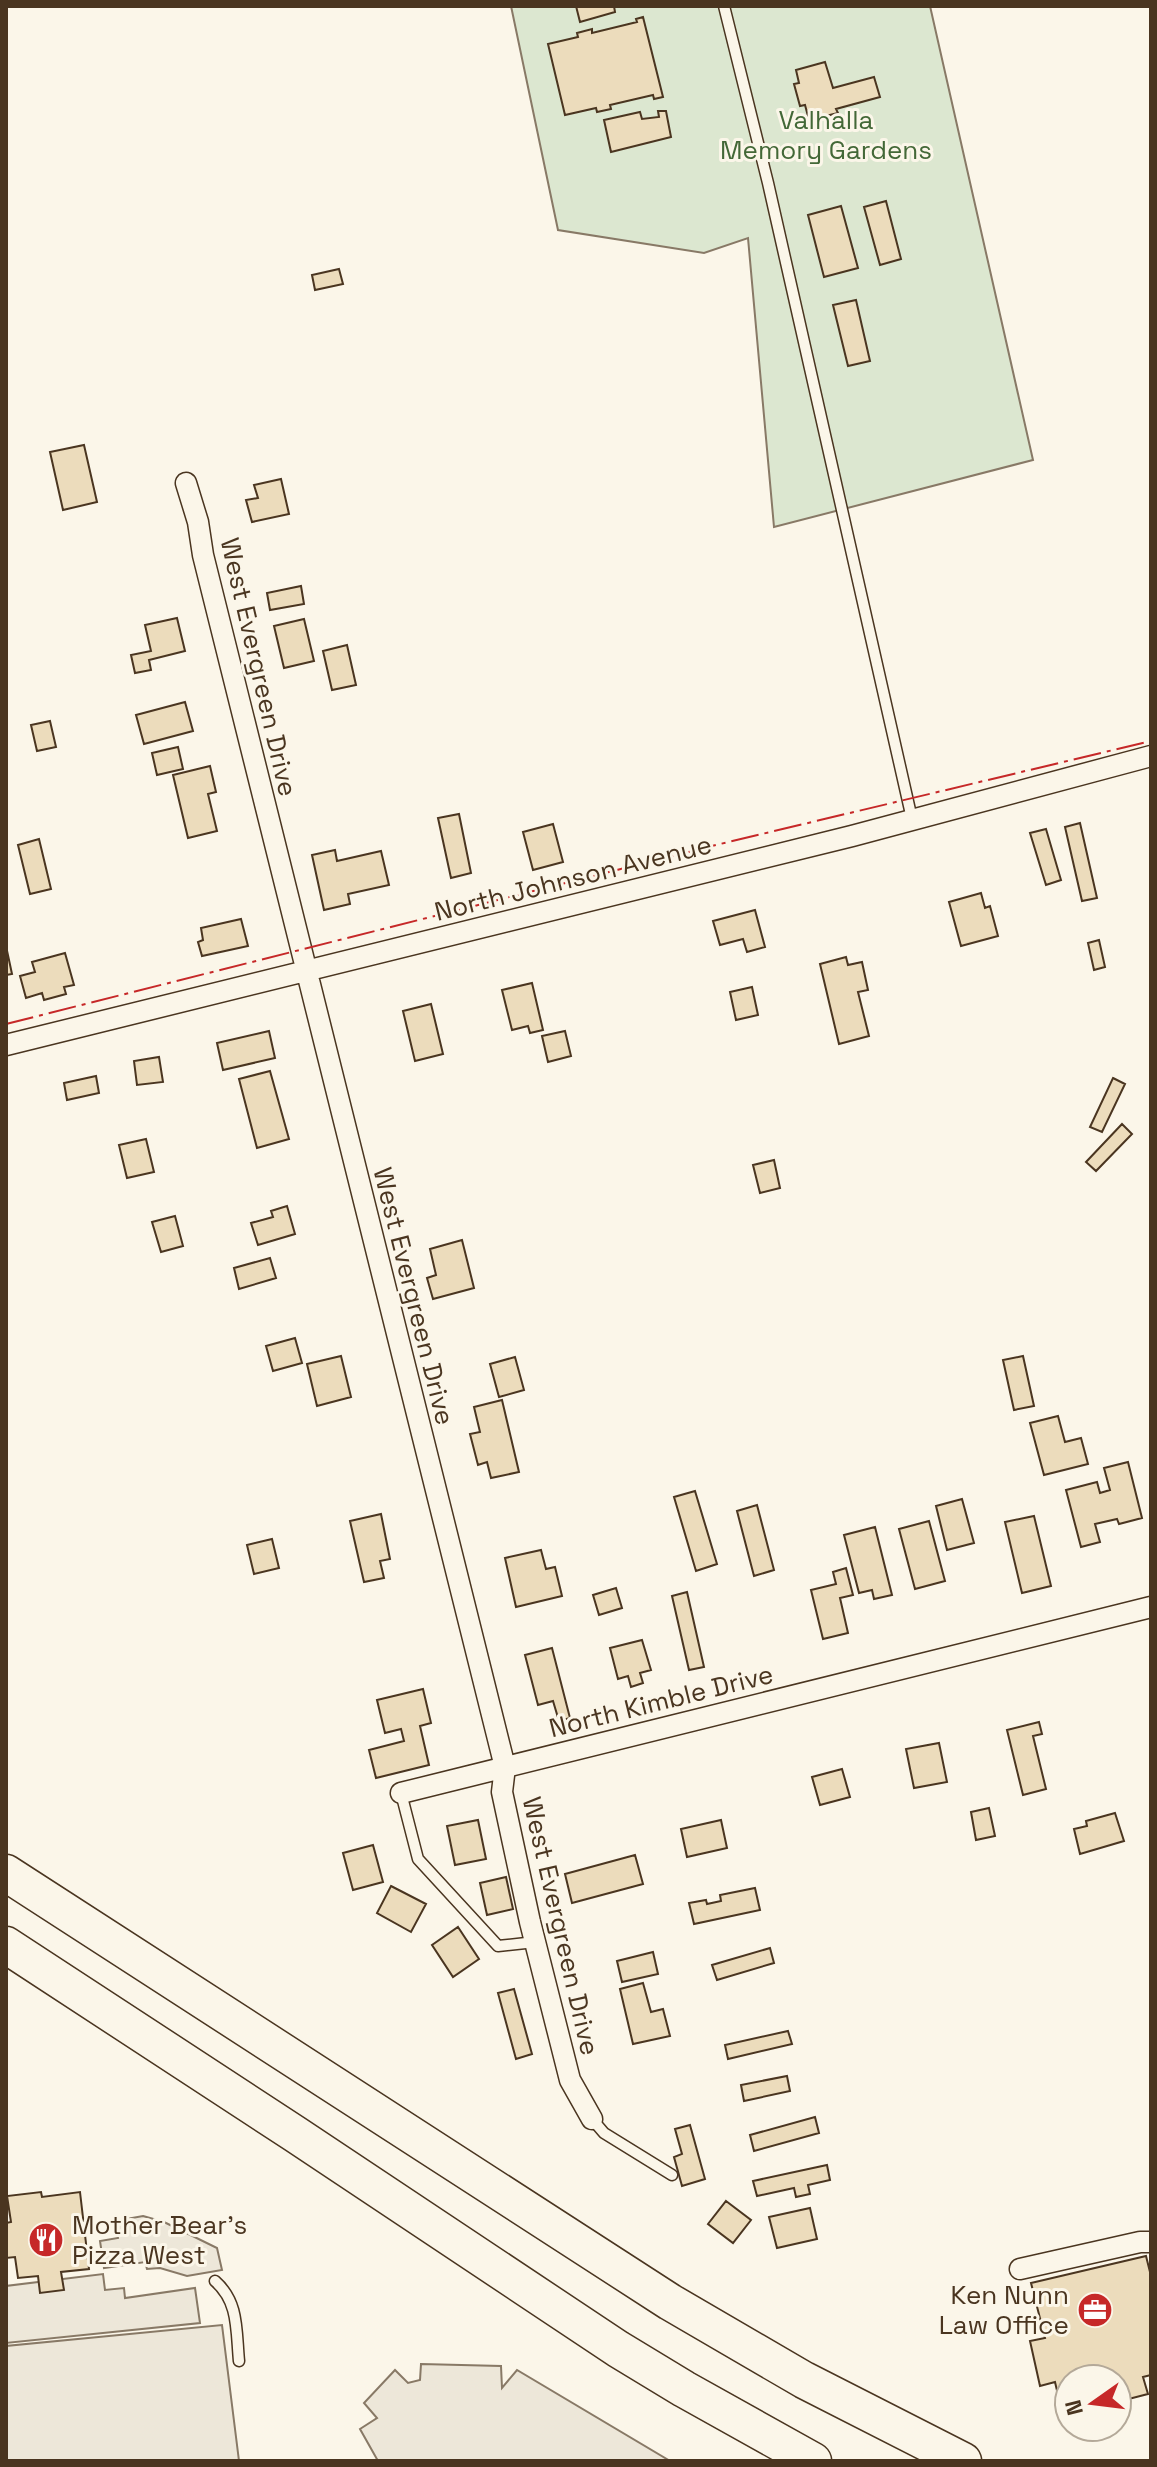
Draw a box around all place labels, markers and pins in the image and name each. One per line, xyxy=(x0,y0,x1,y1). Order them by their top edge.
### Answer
place label: Mother Bear's Pizza West xyxy=(72,2208,247,2272)
restaurant icon: Mother Bear's Pizza West xyxy=(27,2221,65,2259)
place label: Ken Nunn Law Office xyxy=(939,2278,1069,2342)
office icon: Ken Nunn Law Office xyxy=(1076,2291,1114,2329)

